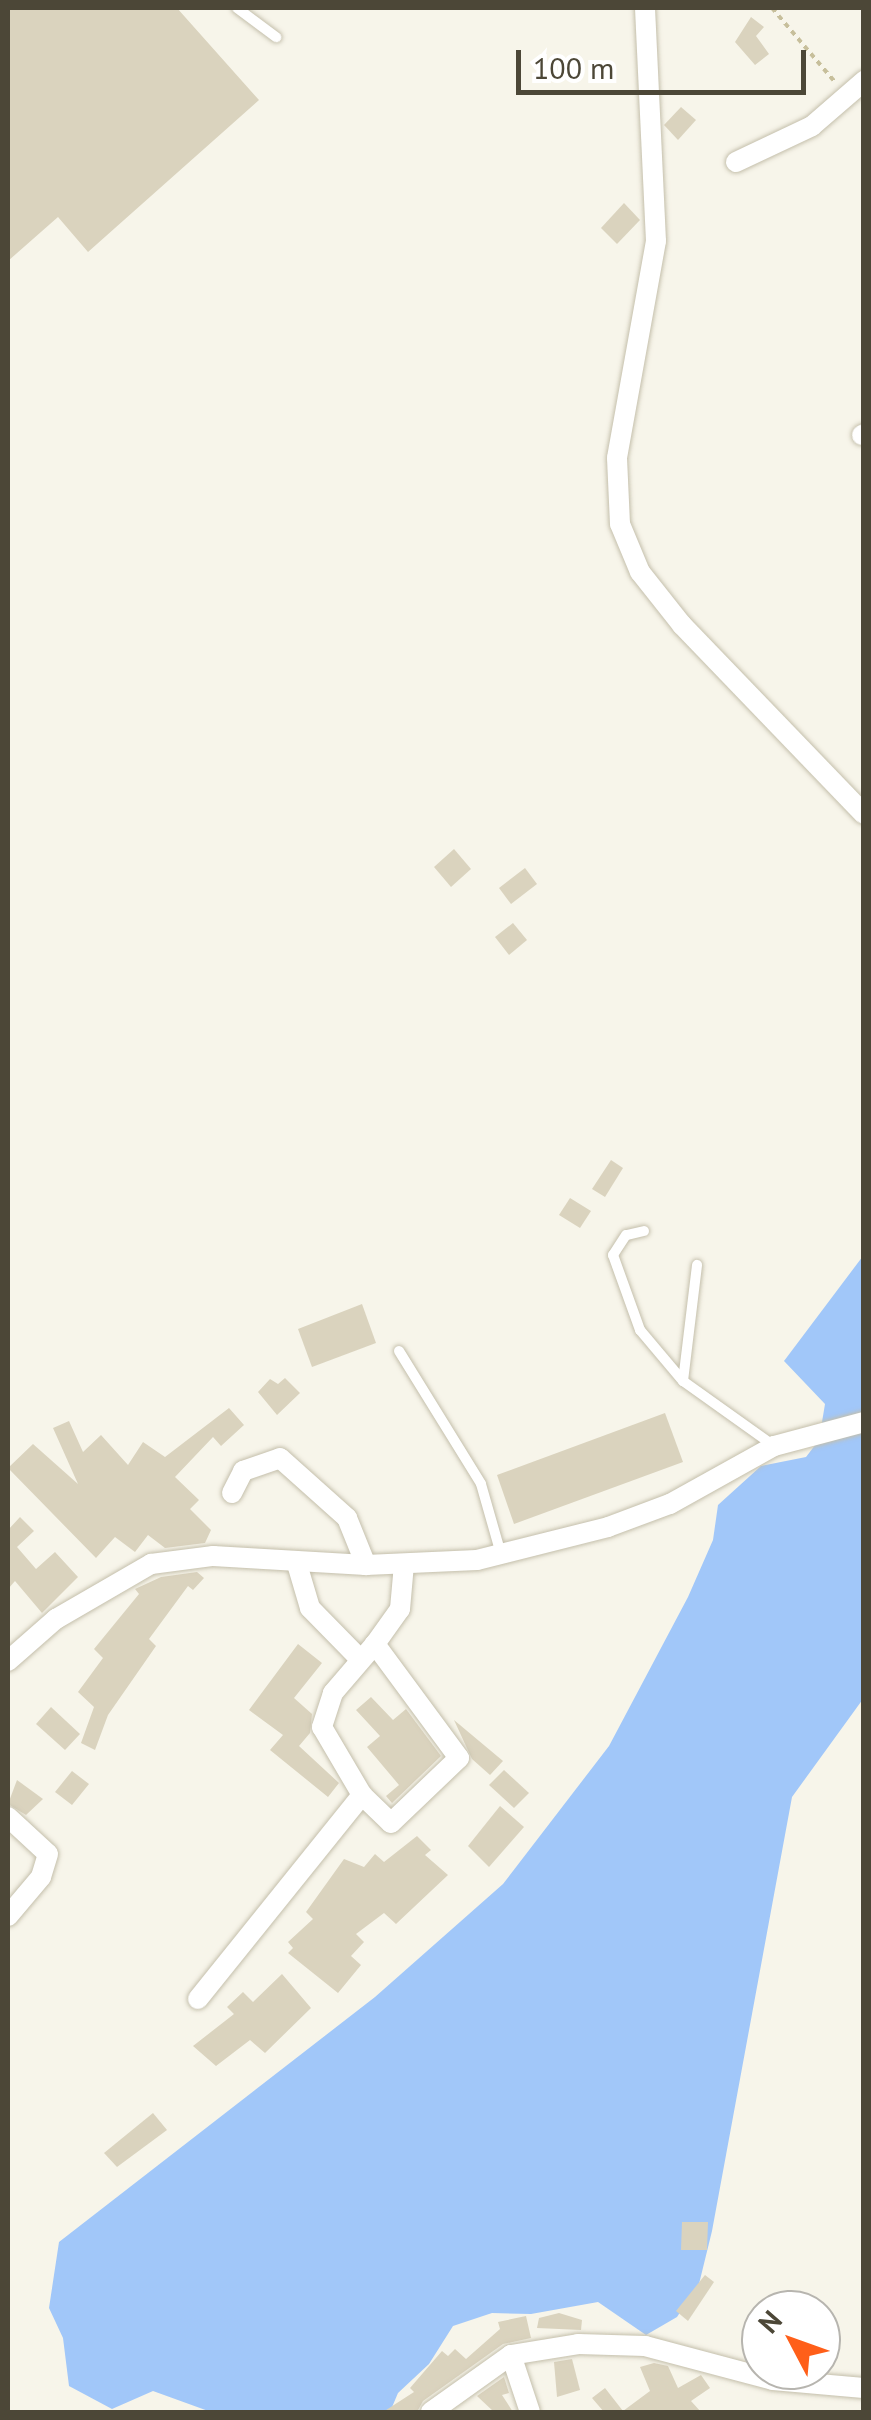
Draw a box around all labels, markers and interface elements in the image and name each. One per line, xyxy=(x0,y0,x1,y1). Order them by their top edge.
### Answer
scale bar xyxy=(521,30,811,92)
text: 100 m xyxy=(533,48,614,87)
north arrow xyxy=(741,2290,841,2390)
text: N xyxy=(749,2302,789,2340)

